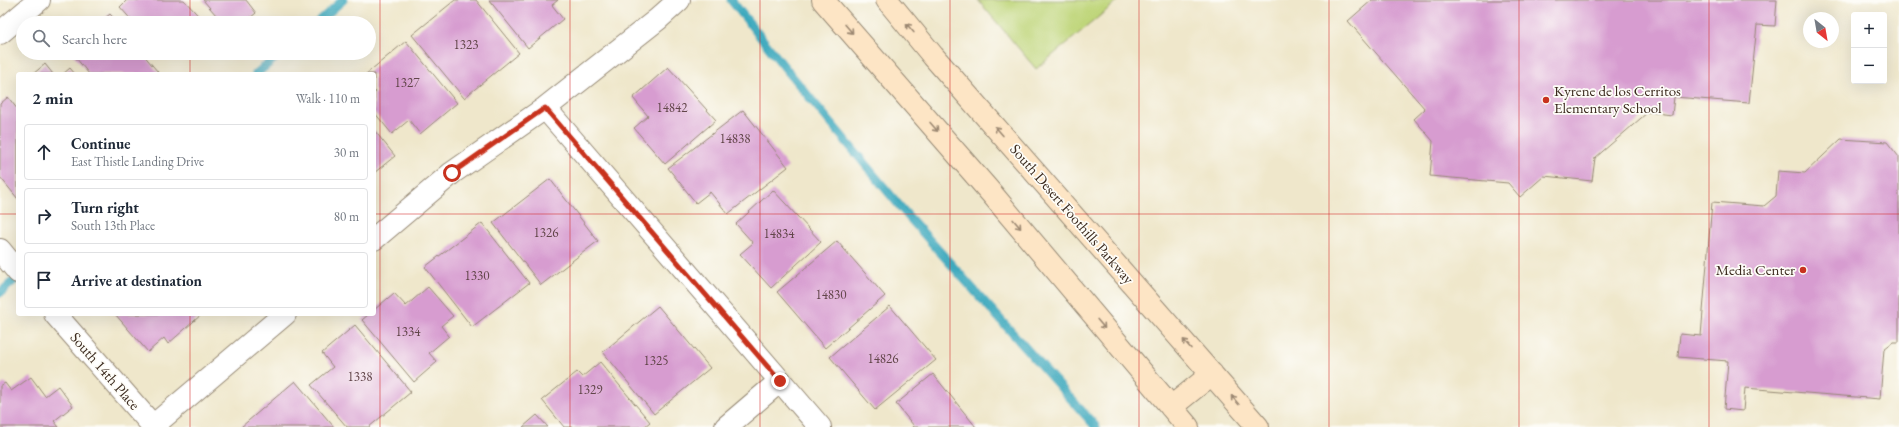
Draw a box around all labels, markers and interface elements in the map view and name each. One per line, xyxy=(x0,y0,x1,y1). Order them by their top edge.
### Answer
north arrow xyxy=(1803,12,1839,48)
map controls xyxy=(1851,12,1887,84)
button: + xyxy=(1851,12,1887,48)
search box xyxy=(16,16,376,60)
one-way arrow xyxy=(905,23,914,33)
one-way arrow xyxy=(844,24,853,35)
icon: search xyxy=(30,27,52,49)
text: Search here xyxy=(62,29,127,48)
house number: 1323 xyxy=(454,36,478,53)
button: − xyxy=(1851,48,1887,84)
house number: 1327 xyxy=(395,74,420,91)
place label: Kyrene de los Cerritos Elementary School xyxy=(1554,81,1681,117)
text: 2 min xyxy=(32,87,73,109)
text: Walk · 110 m xyxy=(296,90,360,107)
marker: Kyrene de los Cerritos Elementary School xyxy=(1541,95,1551,105)
house number: 14842 xyxy=(656,99,688,116)
one-way arrow xyxy=(929,122,938,132)
one-way arrow xyxy=(995,126,1004,136)
house number: 14838 xyxy=(719,130,751,147)
text: Continue xyxy=(71,134,131,153)
street label: South Desert Foothills Parkway xyxy=(1006,140,1139,288)
icon: ahead xyxy=(33,141,55,163)
text: 30 m xyxy=(334,144,359,161)
text: East Thistle Landing Drive xyxy=(71,153,204,170)
route start xyxy=(443,164,461,182)
text: Turn right xyxy=(71,198,139,217)
icon: right xyxy=(33,205,55,227)
text: 80 m xyxy=(334,208,359,225)
text: South 13th Place xyxy=(71,217,155,234)
one-way arrow xyxy=(1013,219,1022,230)
house number: 1326 xyxy=(534,224,558,241)
house number: 14834 xyxy=(763,225,795,242)
place label: Media Center xyxy=(1716,260,1795,279)
marker: Media Center xyxy=(1798,265,1808,275)
house number: 1330 xyxy=(465,267,489,284)
icon: arrive xyxy=(33,269,55,291)
text: Arrive at destination xyxy=(71,271,202,290)
house number: 14830 xyxy=(815,286,847,303)
one-way arrow xyxy=(1097,318,1106,329)
house number: 1334 xyxy=(396,323,421,340)
street label: South 14th Place xyxy=(66,328,144,414)
one-way arrow xyxy=(1182,339,1191,350)
house number: 14826 xyxy=(867,350,899,367)
house number: 1325 xyxy=(644,352,668,369)
house number: 1338 xyxy=(348,368,372,385)
route end xyxy=(771,372,789,390)
house number: 1329 xyxy=(578,381,603,398)
one-way arrow xyxy=(1231,395,1240,406)

